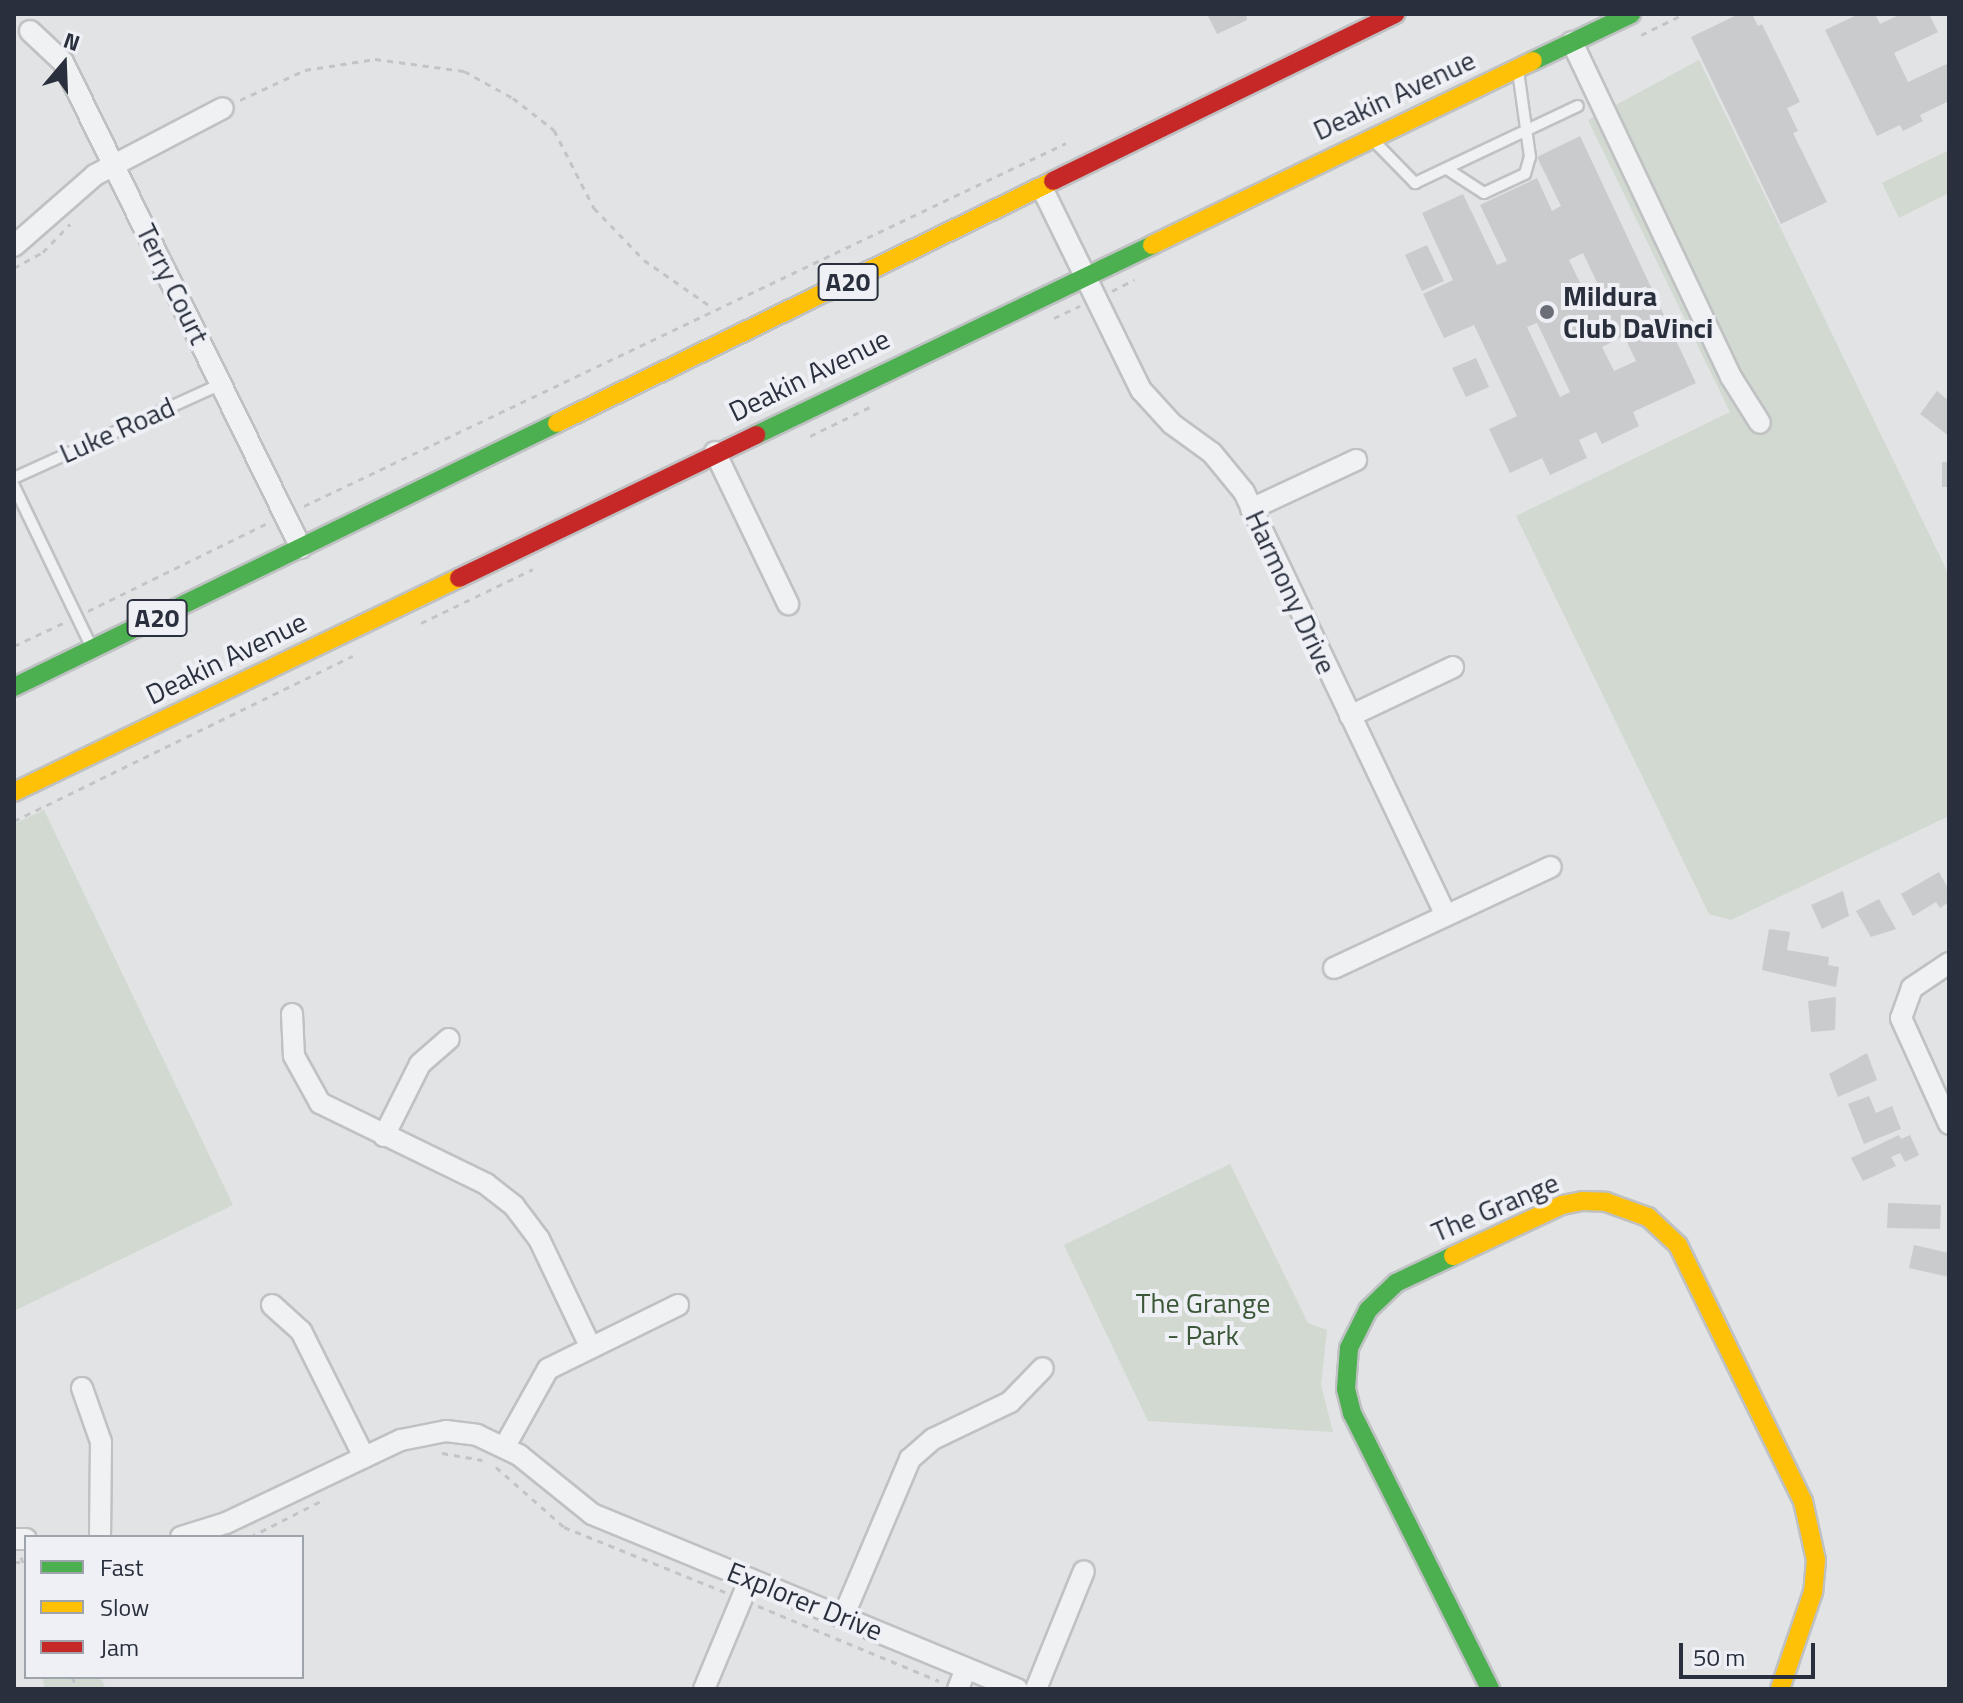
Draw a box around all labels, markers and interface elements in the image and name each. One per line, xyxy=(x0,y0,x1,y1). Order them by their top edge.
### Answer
text: N xyxy=(59,23,85,60)
north arrow xyxy=(24,24,104,104)
street label: Deakin Avenue xyxy=(1308,43,1480,147)
street label: Terry Court xyxy=(130,218,216,350)
road number: A20 xyxy=(816,260,880,304)
place label: Mildura Club DaVinci xyxy=(1563,279,1713,345)
marker: Mildura Club DaVinci xyxy=(1538,303,1556,321)
street label: Deakin Avenue xyxy=(723,322,895,428)
street label: Luke Road xyxy=(54,390,180,470)
street label: Harmony Drive xyxy=(1238,505,1344,679)
road number: A20 xyxy=(125,596,189,640)
street label: Deakin Avenue xyxy=(140,605,312,711)
street label: The Grange xyxy=(1426,1165,1564,1249)
park label: The Grange - Park xyxy=(1136,1286,1270,1352)
legend xyxy=(24,1535,304,1679)
text: Fast xyxy=(100,1549,143,1585)
street label: Explorer Drive xyxy=(722,1555,888,1647)
text: Slow xyxy=(100,1589,149,1625)
scale bar xyxy=(1683,1627,1819,1677)
text: Jam xyxy=(100,1629,139,1665)
text: 50 m xyxy=(1693,1639,1745,1675)

